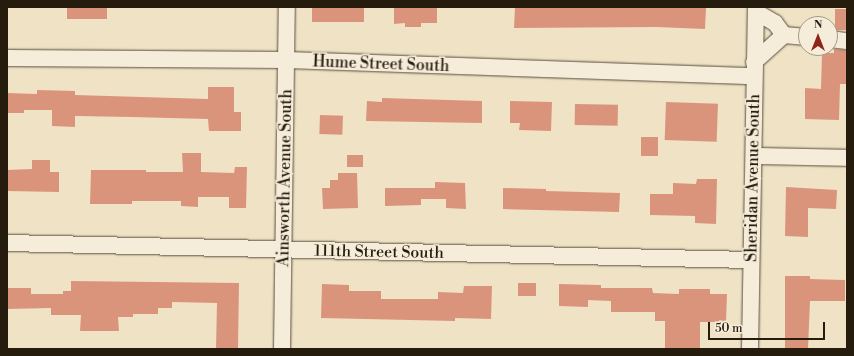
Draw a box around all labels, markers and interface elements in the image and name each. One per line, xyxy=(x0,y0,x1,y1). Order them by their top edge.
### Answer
north arrow xyxy=(798,16,838,56)
text: N xyxy=(814,18,822,32)
street label: Hume Street South xyxy=(312,52,450,76)
street label: Ainsworth Avenue South xyxy=(274,89,296,267)
street label: Sheridan Avenue South xyxy=(742,94,764,262)
street label: 111th Street South xyxy=(314,241,444,263)
scale bar xyxy=(710,314,827,340)
text: 50 m xyxy=(715,321,743,336)

